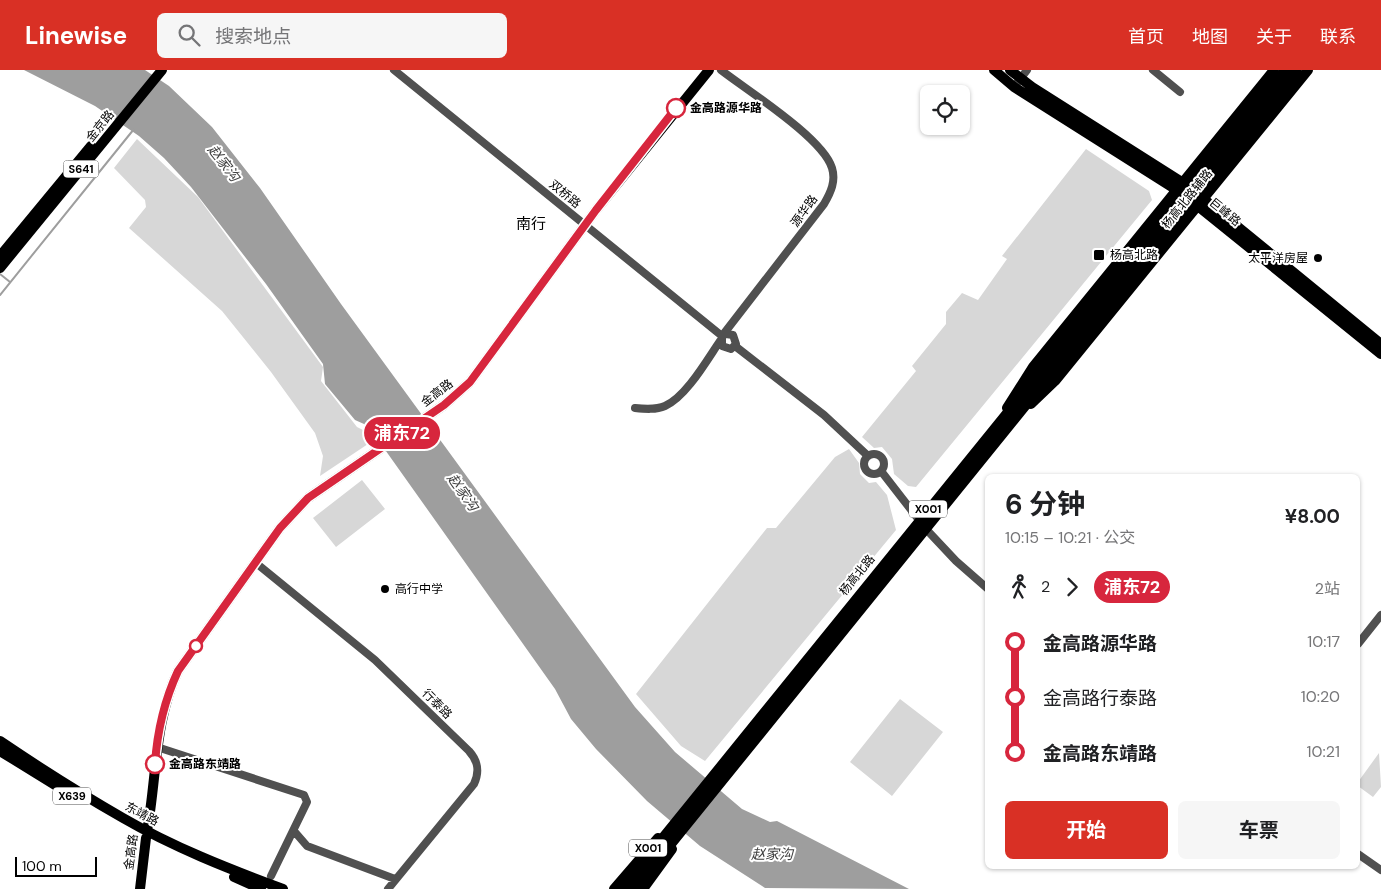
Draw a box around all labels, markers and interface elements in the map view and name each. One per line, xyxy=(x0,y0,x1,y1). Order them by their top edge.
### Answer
search box xyxy=(157,13,507,58)
text: Linewise xyxy=(25,20,127,51)
icon: search xyxy=(175,21,203,49)
text: 搜索地点 xyxy=(215,24,291,49)
text: 首页 xyxy=(1128,25,1164,49)
text: 地图 xyxy=(1192,25,1228,49)
text: 关于 xyxy=(1256,25,1292,49)
text: 联系 xyxy=(1320,25,1356,49)
map controls xyxy=(920,85,970,135)
button: locate xyxy=(920,85,970,135)
marker: 金高路源华路 xyxy=(666,98,686,118)
place label: 金高路源华路 xyxy=(690,100,762,116)
street label: 金京路 xyxy=(82,107,118,145)
water label: 赵家沟 xyxy=(204,141,245,187)
road number: S641 xyxy=(64,160,98,178)
street label: 杨高北路辅路 xyxy=(1158,166,1216,232)
street label: 双桥路 xyxy=(546,176,584,212)
street label: 源华路 xyxy=(787,192,821,230)
street label: 巨峰路 xyxy=(1206,194,1244,230)
district label: 南行 xyxy=(516,214,546,234)
place label: 杨高北路 xyxy=(1110,247,1158,263)
marker: 杨高北路 xyxy=(1092,248,1106,262)
place label: 太平洋房屋 xyxy=(1248,250,1308,266)
marker: 太平洋房屋 xyxy=(1312,252,1324,264)
street label: 金高路 xyxy=(418,376,456,410)
line badge: 浦东72 xyxy=(367,417,437,449)
text: 浦东72 xyxy=(374,421,430,445)
water label: 赵家沟 xyxy=(444,470,484,516)
text: 6 分钟 xyxy=(1005,486,1085,523)
road number: X001 xyxy=(909,500,947,518)
text: ¥8.00 xyxy=(1285,504,1340,529)
text: 10:15 – 10:21 · 公交 xyxy=(1005,527,1135,548)
street label: 杨高北路 xyxy=(836,551,878,599)
icon: walk xyxy=(1005,573,1033,601)
icon: forward xyxy=(1058,573,1086,601)
text: 浦东72 xyxy=(1104,575,1160,599)
text: 2 xyxy=(1041,576,1050,597)
text: 2站 xyxy=(1315,578,1340,599)
place label: 高行中学 xyxy=(395,581,443,597)
marker: 高行中学 xyxy=(379,583,391,595)
text: 金高路源华路 xyxy=(1043,631,1157,656)
text: 10:17 xyxy=(1307,631,1340,652)
unlabelled marker xyxy=(189,639,203,653)
street label: 行泰路 xyxy=(419,686,455,722)
text: 金高路行泰路 xyxy=(1043,686,1157,711)
text: 10:20 xyxy=(1301,686,1340,707)
text: 金高路东靖路 xyxy=(1043,741,1157,766)
text: 10:21 xyxy=(1307,741,1340,762)
marker: 金高路东靖路 xyxy=(145,754,165,774)
place label: 金高路东靖路 xyxy=(169,756,241,772)
road number: X639 xyxy=(53,788,91,804)
street label: 东靖路 xyxy=(122,798,162,830)
button: 开始 xyxy=(1005,801,1168,859)
button: 车票 xyxy=(1178,801,1340,859)
street label: 金高路 xyxy=(121,833,141,871)
road number: X001 xyxy=(629,840,667,856)
water label: 赵家沟 xyxy=(751,845,795,863)
scale bar xyxy=(15,854,98,877)
text: 100 m xyxy=(22,857,62,875)

